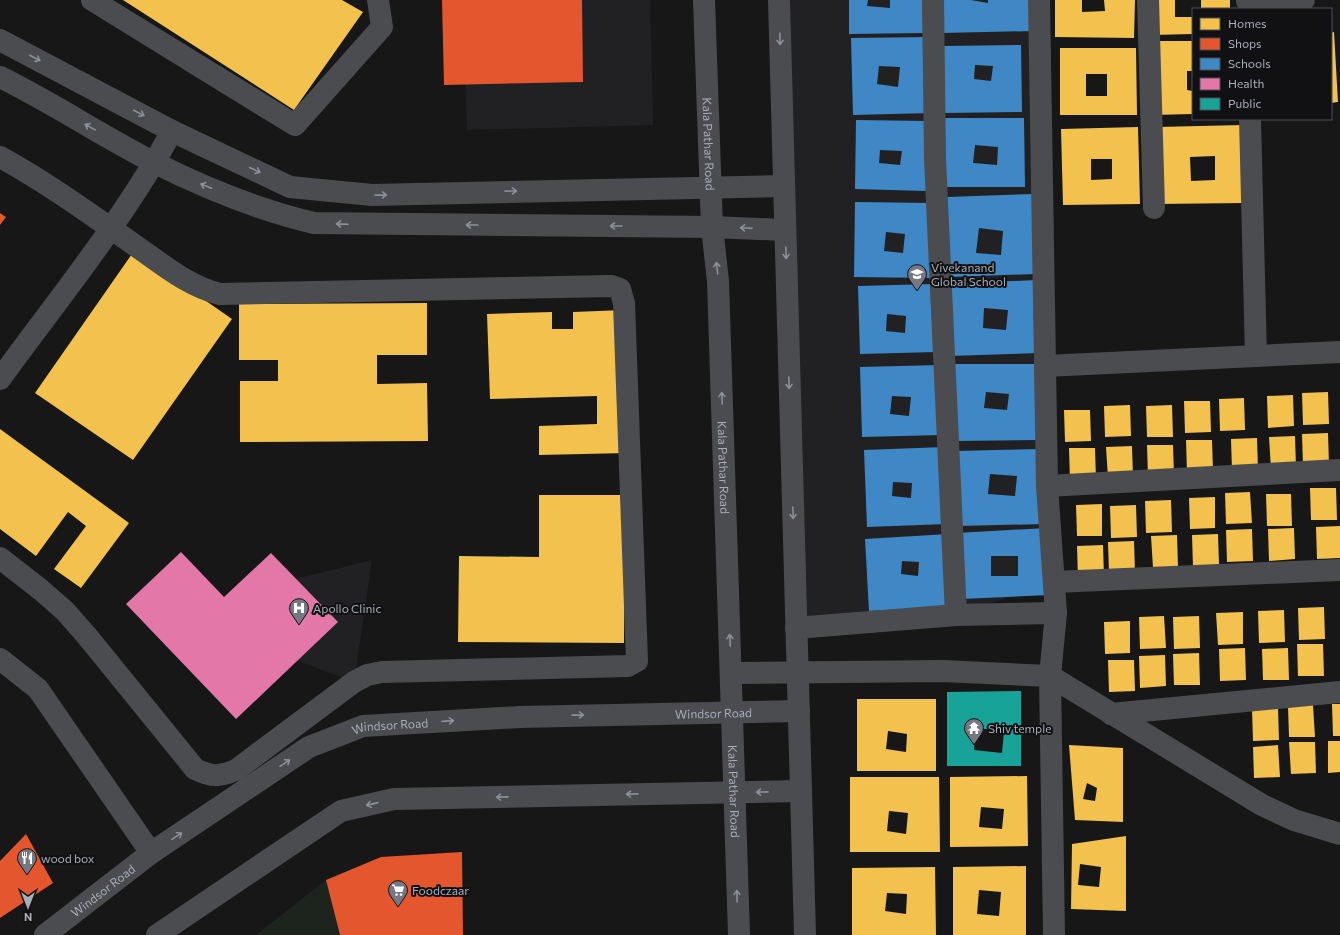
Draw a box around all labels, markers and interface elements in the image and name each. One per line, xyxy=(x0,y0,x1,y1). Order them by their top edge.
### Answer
legend xyxy=(1192,8,1332,120)
text: Homes xyxy=(1228,16,1266,30)
one-way arrow xyxy=(776,32,784,45)
text: Shops xyxy=(1228,36,1262,50)
one-way arrow xyxy=(28,54,40,62)
text: Schools xyxy=(1228,56,1271,70)
text: Health xyxy=(1228,76,1264,90)
text: Public xyxy=(1228,96,1261,110)
street label: Kala Pathar Road xyxy=(700,97,718,191)
one-way arrow xyxy=(133,110,145,117)
one-way arrow xyxy=(84,123,96,131)
one-way arrow xyxy=(249,167,261,174)
one-way arrow xyxy=(201,182,213,190)
one-way arrow xyxy=(504,188,517,195)
one-way arrow xyxy=(374,191,387,199)
one-way arrow xyxy=(336,220,349,228)
one-way arrow xyxy=(466,221,479,229)
one-way arrow xyxy=(610,222,623,230)
one-way arrow xyxy=(740,225,753,232)
one-way arrow xyxy=(782,246,790,259)
place label: Vivekanand Global School xyxy=(931,260,1006,288)
one-way arrow xyxy=(713,262,720,275)
school or university icon: Vivekanand Global School xyxy=(906,263,928,291)
one-way arrow xyxy=(786,376,793,389)
one-way arrow xyxy=(718,392,726,405)
street label: Kala Pathar Road xyxy=(715,421,732,514)
one-way arrow xyxy=(789,506,797,519)
hospital icon: Apollo Clinic xyxy=(288,597,310,625)
place label: Apollo Clinic xyxy=(313,601,381,615)
one-way arrow xyxy=(726,634,733,647)
street label: Windsor Road xyxy=(675,705,752,721)
one-way arrow xyxy=(571,712,584,719)
street label: Windsor Road xyxy=(350,715,429,737)
temple icon: Shiv temple xyxy=(963,717,985,745)
one-way arrow xyxy=(441,718,454,725)
place label: Shiv temple xyxy=(988,721,1052,735)
street label: Kala Pathar Road xyxy=(726,745,743,838)
one-way arrow xyxy=(279,759,290,767)
one-way arrow xyxy=(756,788,769,796)
one-way arrow xyxy=(626,790,639,798)
one-way arrow xyxy=(496,793,509,800)
one-way arrow xyxy=(366,800,379,808)
one-way arrow xyxy=(171,832,182,840)
restaurant icon: wood box xyxy=(16,847,38,875)
place label: wood box xyxy=(41,851,95,865)
street label: Windsor Road xyxy=(68,861,138,919)
supermarket icon: Foodczaar xyxy=(387,879,409,907)
place label: Foodczaar xyxy=(412,883,469,897)
north arrow xyxy=(8,887,48,927)
one-way arrow xyxy=(734,890,741,903)
text: N xyxy=(24,911,32,924)

